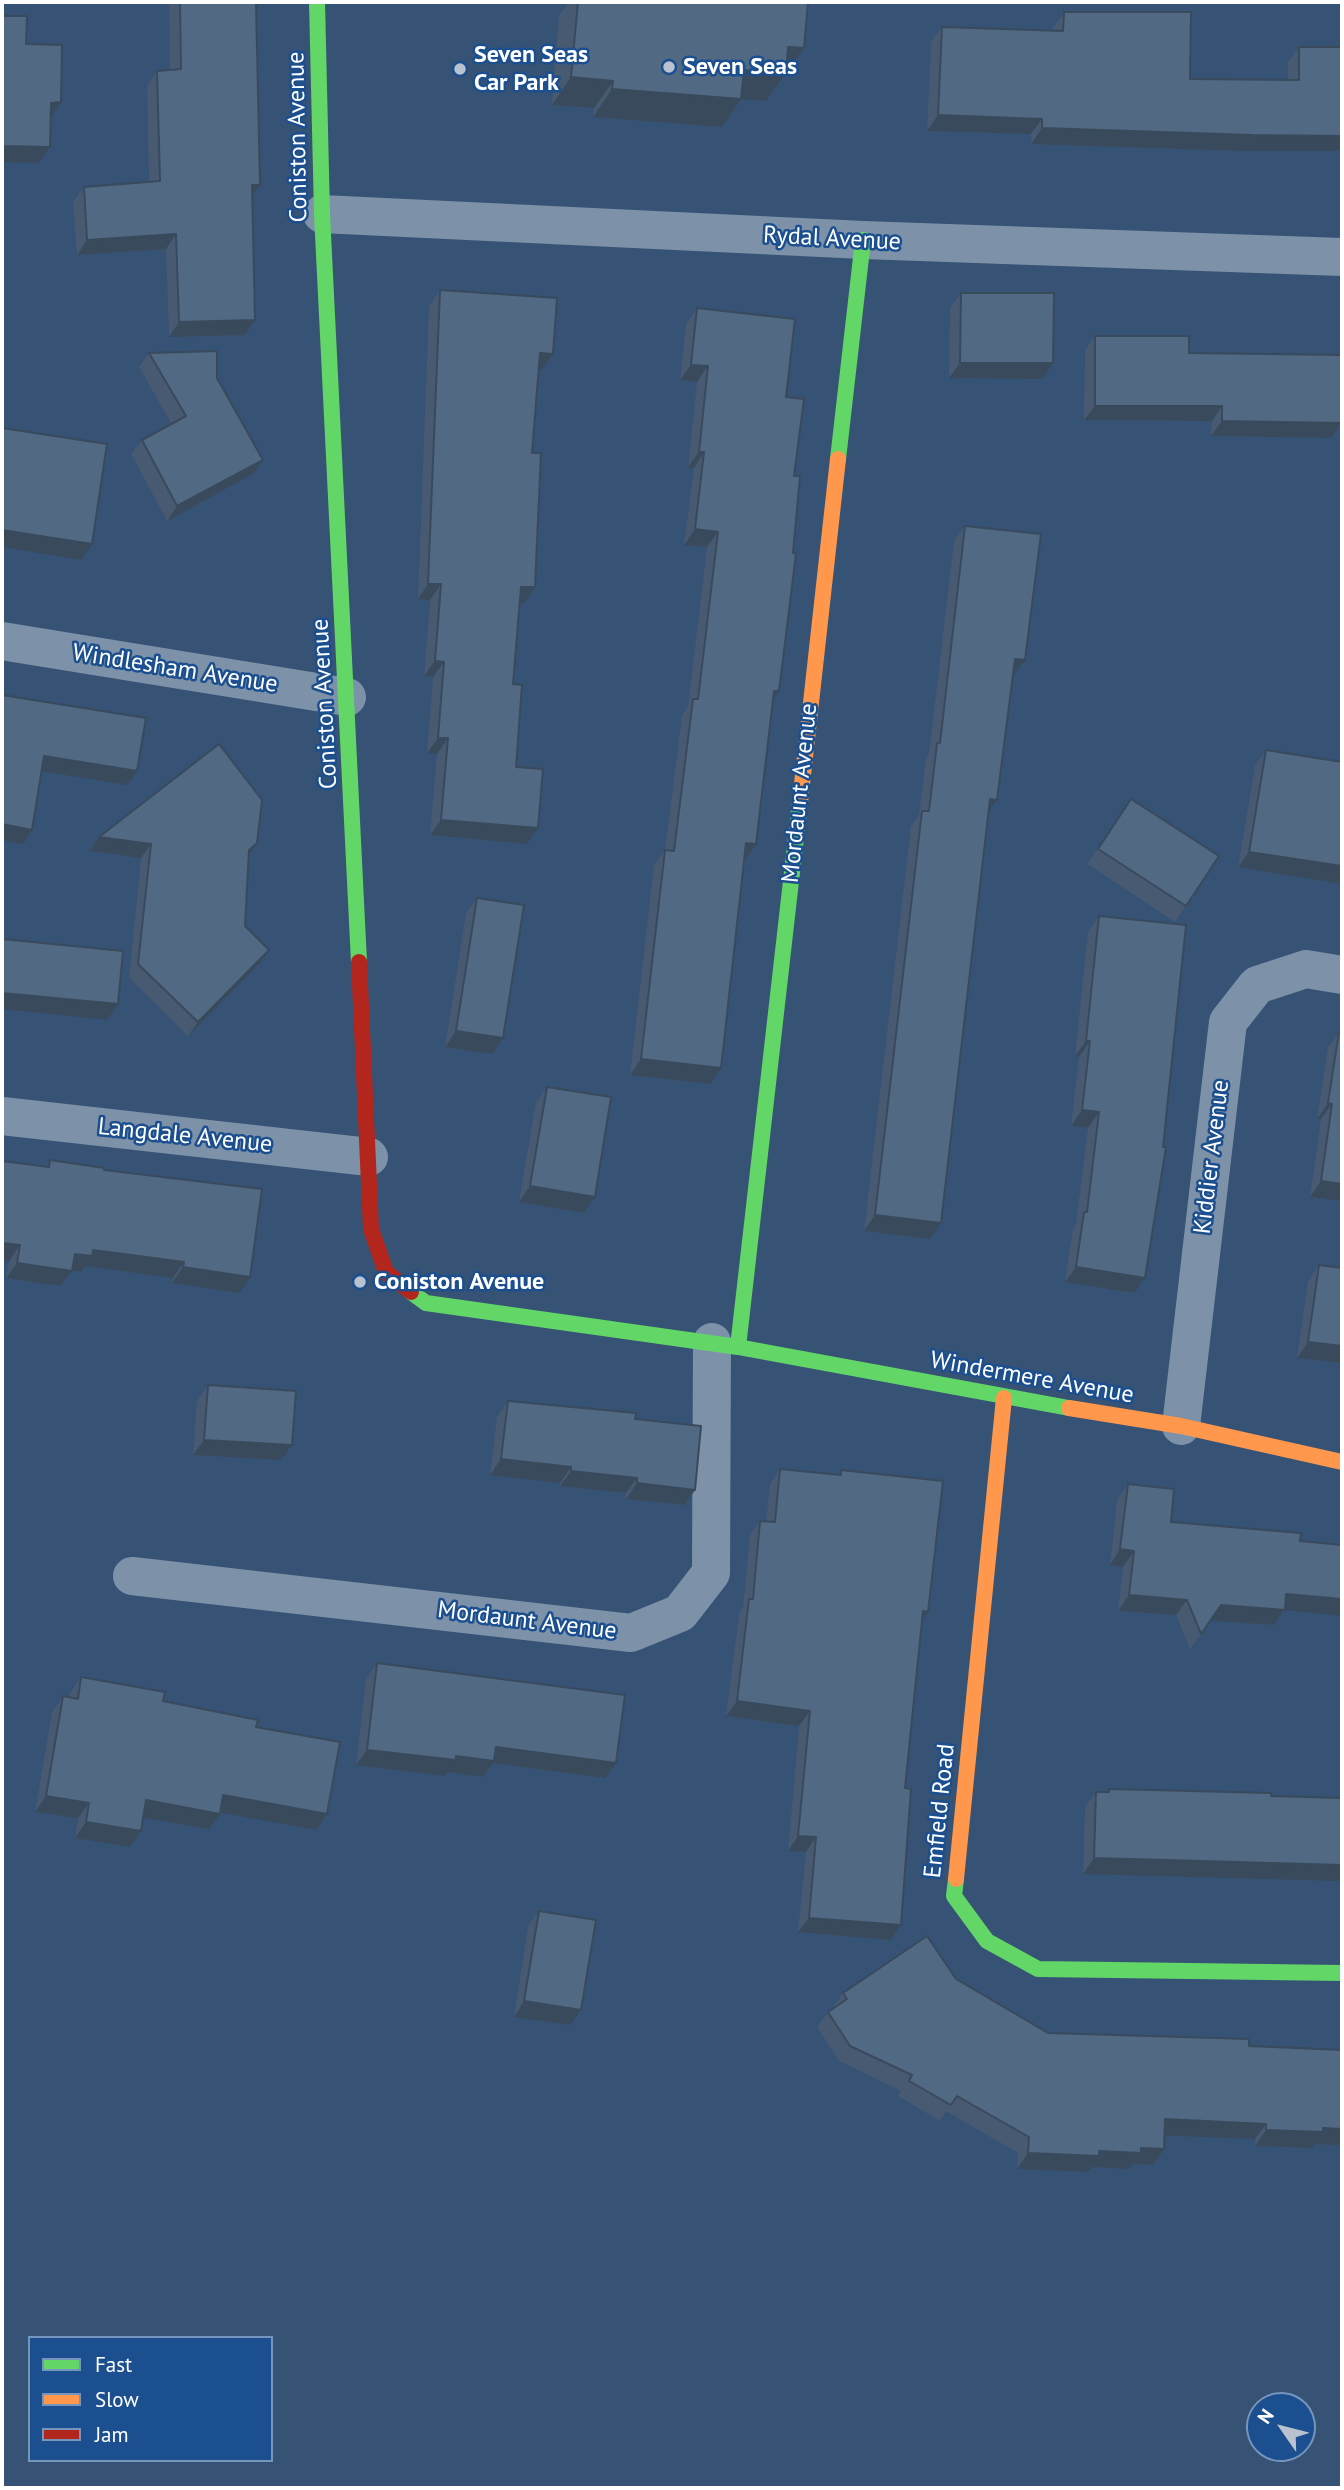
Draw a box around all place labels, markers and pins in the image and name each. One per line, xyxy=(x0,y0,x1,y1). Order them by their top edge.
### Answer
place label: Seven Seas Car Park xyxy=(474,41,588,97)
place label: Seven Seas xyxy=(683,53,797,81)
marker: Seven Seas xyxy=(661,59,677,75)
marker: Seven Seas Car Park xyxy=(452,61,468,77)
place label: Coniston Avenue xyxy=(374,1268,544,1296)
marker: Coniston Avenue xyxy=(352,1274,368,1290)

